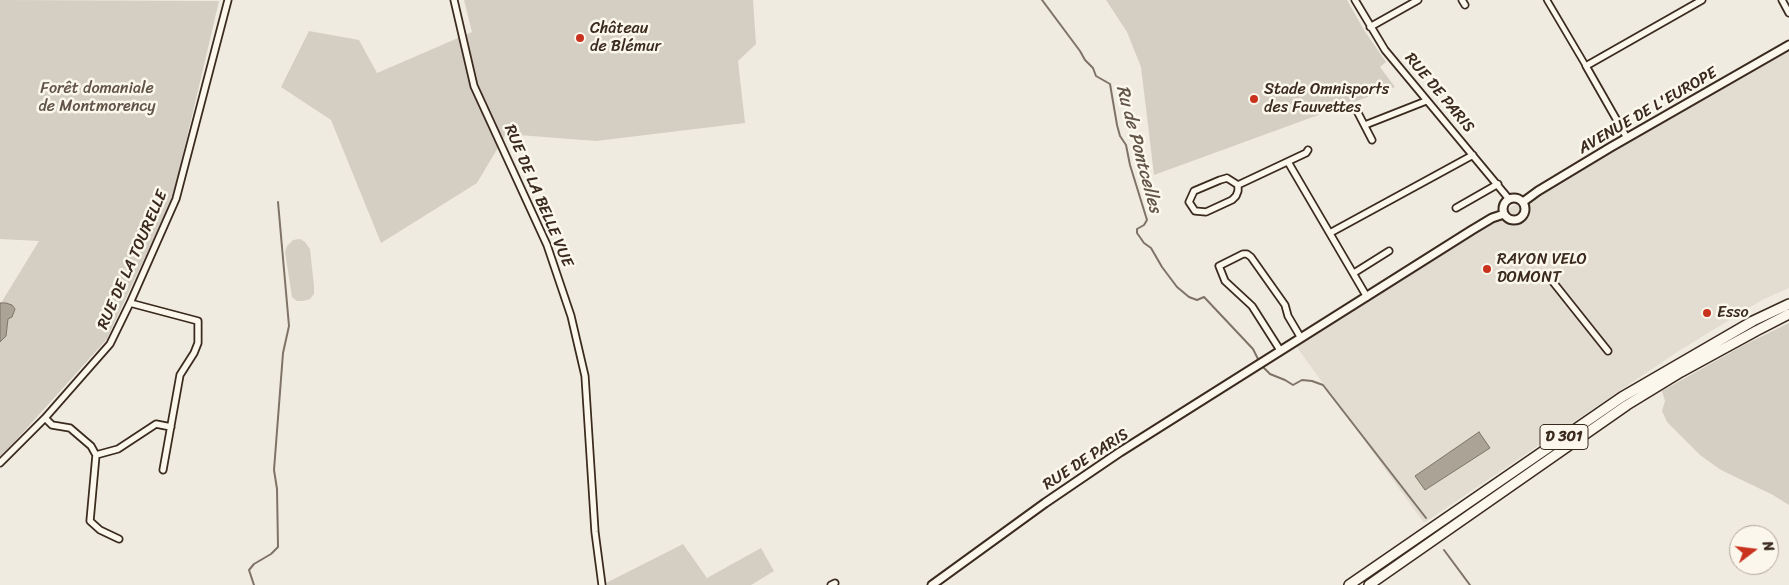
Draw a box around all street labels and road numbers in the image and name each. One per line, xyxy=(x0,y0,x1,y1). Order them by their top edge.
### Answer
street label: RUE DE PARIS xyxy=(1400,49,1478,137)
street label: AVENUE DE L'EUROPE xyxy=(1575,63,1721,159)
street label: RUE DE LA BELLE VUE xyxy=(499,122,577,270)
street label: RUE DE LA TOURELLE xyxy=(94,188,172,332)
road number: D 301 xyxy=(1540,424,1588,450)
street label: RUE DE PARIS xyxy=(1040,425,1132,495)

